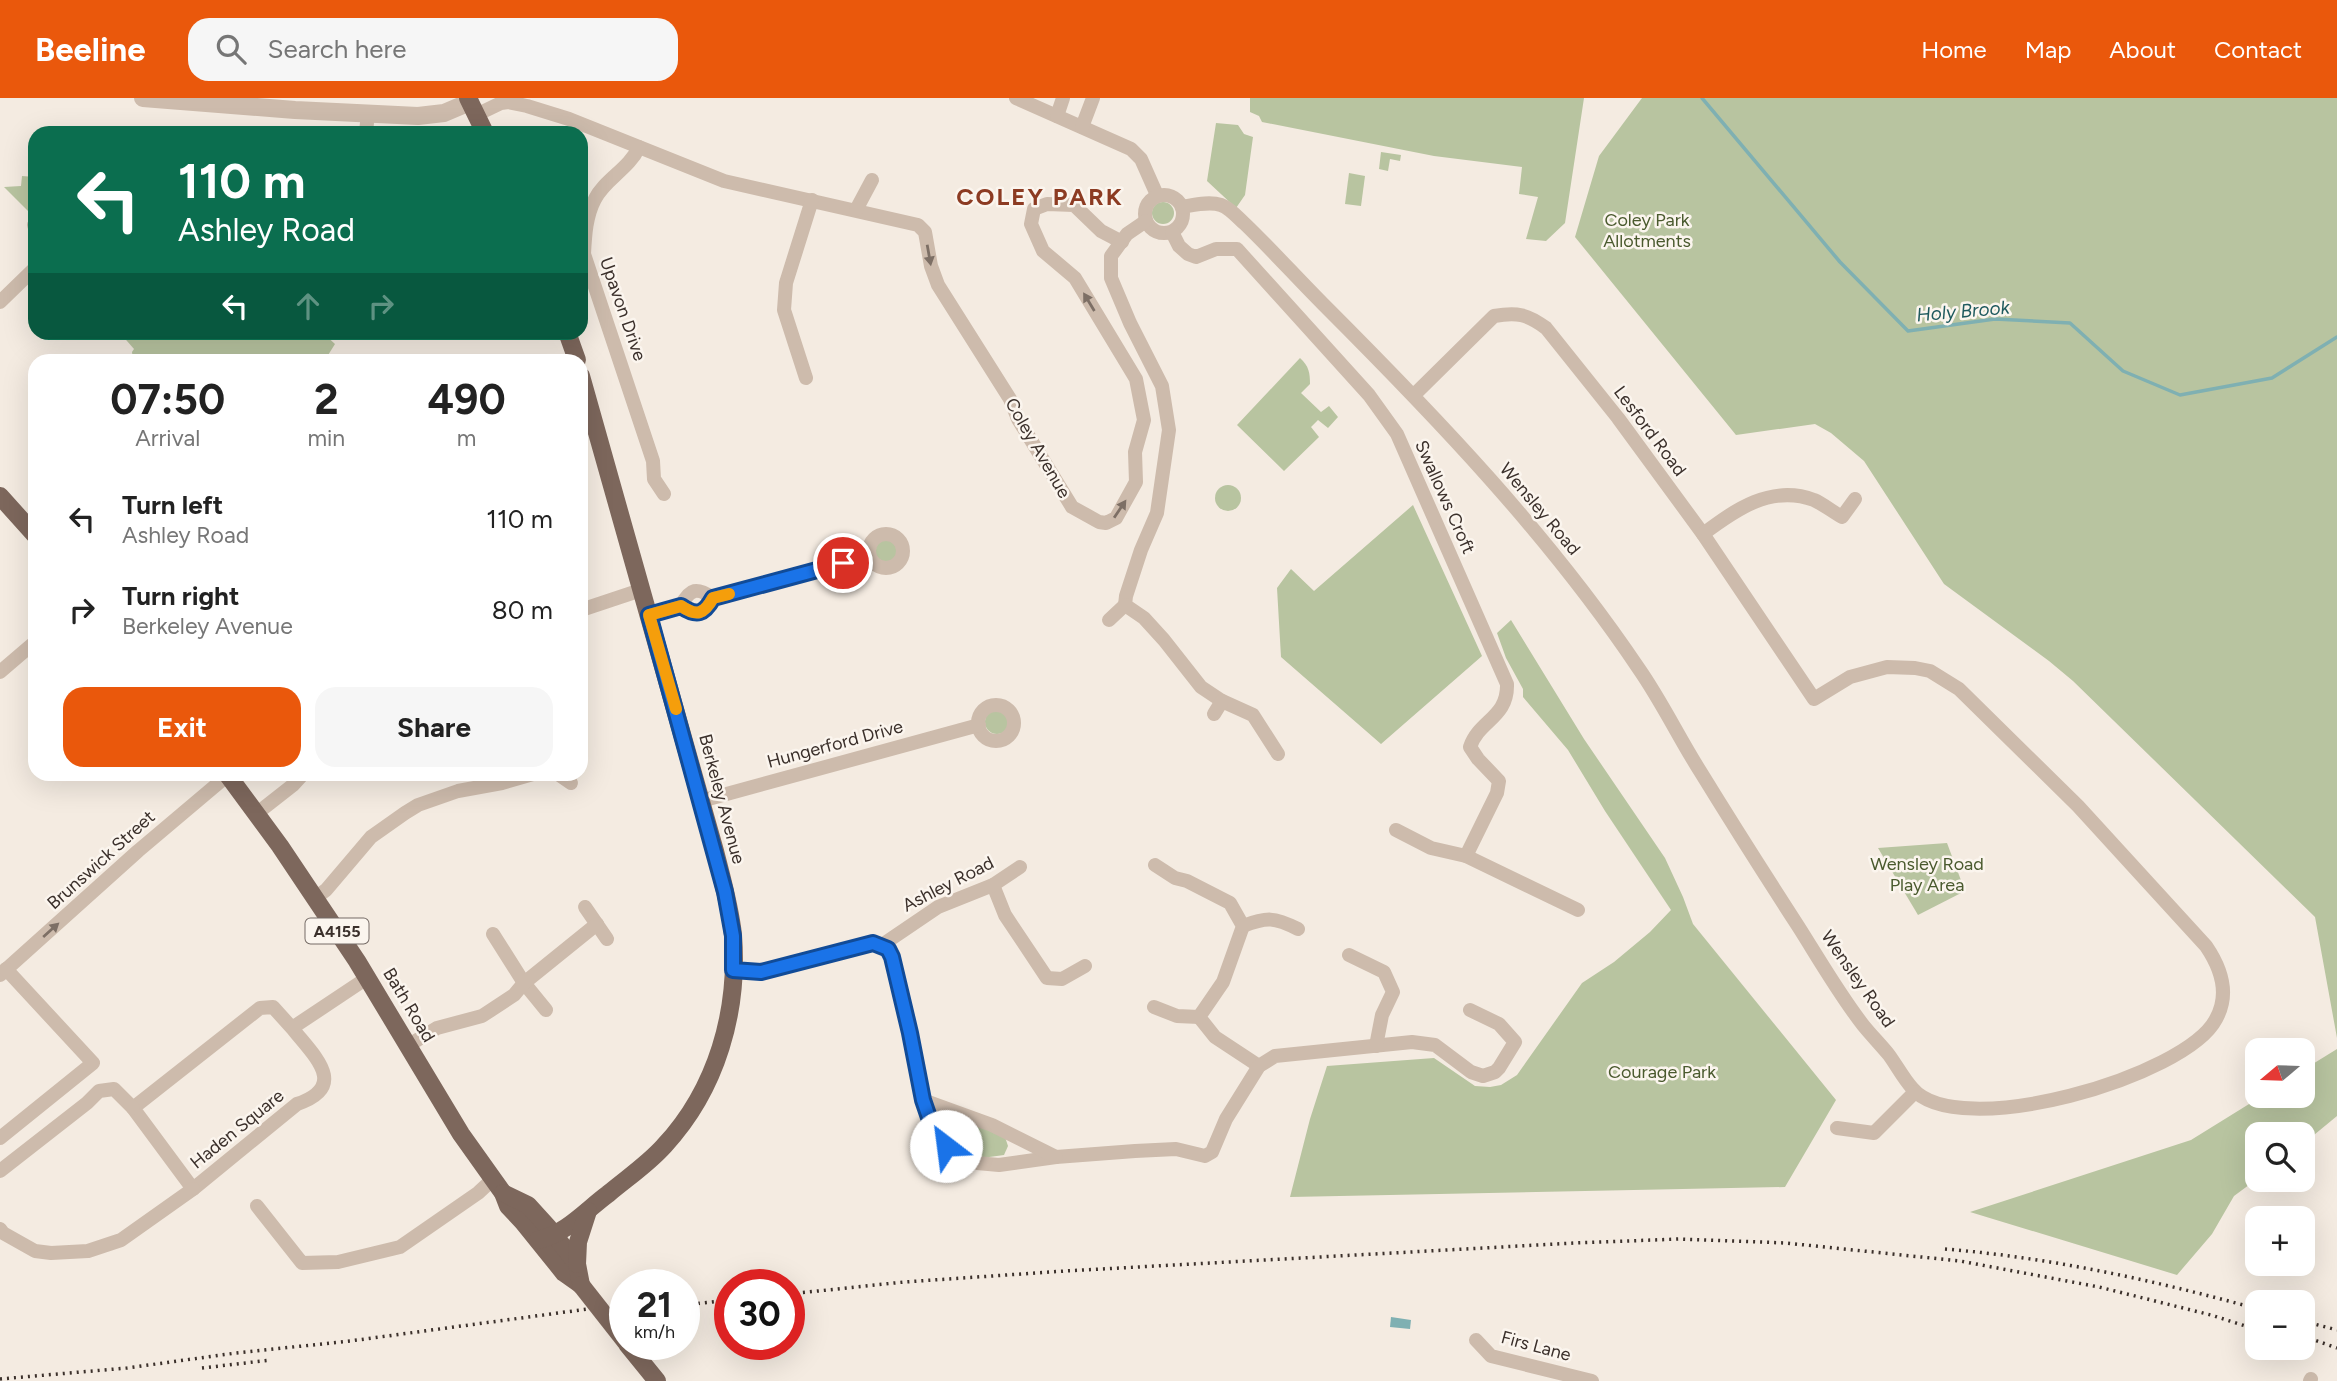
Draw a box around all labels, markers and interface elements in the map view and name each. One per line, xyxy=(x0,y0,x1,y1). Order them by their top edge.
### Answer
search box xyxy=(188,18,678,81)
text: Beeline xyxy=(35,30,146,69)
icon: search xyxy=(212,30,250,68)
text: Search here xyxy=(268,33,406,65)
text: Home xyxy=(1921,35,1987,64)
text: Map xyxy=(2025,35,2071,64)
text: About xyxy=(2109,35,2176,64)
text: Contact xyxy=(2214,35,2302,64)
text: 110 m xyxy=(178,151,306,210)
icon: left xyxy=(63,154,154,245)
district label: COLEY PARK xyxy=(956,182,1124,211)
park label: Coley Park Allotments xyxy=(1603,209,1691,252)
text: Ashley Road xyxy=(178,211,355,249)
one-way arrow xyxy=(924,244,935,266)
street label: Upavon Drive xyxy=(595,254,651,364)
icon: left xyxy=(216,287,254,325)
icon: ahead xyxy=(289,287,327,325)
icon: right xyxy=(362,287,400,325)
one-way arrow xyxy=(1083,292,1096,312)
water label: Holy Brook xyxy=(1915,295,2011,327)
text: 07:50 xyxy=(110,374,225,425)
text: 2 xyxy=(314,374,338,425)
text: 490 xyxy=(427,374,506,425)
street label: Lesford Road xyxy=(1609,382,1691,480)
street label: Coley Avenue xyxy=(1001,394,1076,502)
text: Arrival xyxy=(135,424,200,452)
text: min xyxy=(307,424,345,452)
text: m xyxy=(457,424,476,452)
street label: Swallows Croft xyxy=(1410,437,1480,557)
street label: Wensley Road xyxy=(1495,458,1585,560)
text: Turn left xyxy=(122,489,223,521)
icon: left xyxy=(63,500,101,538)
one-way arrow xyxy=(1113,500,1127,519)
text: 110 m xyxy=(486,503,553,535)
text: Ashley Road xyxy=(122,521,249,549)
pin xyxy=(813,533,873,593)
icon: arrive xyxy=(824,544,862,582)
text: Turn right xyxy=(122,580,239,612)
icon: right xyxy=(63,591,101,629)
text: 80 m xyxy=(492,594,553,626)
text: Berkeley Avenue xyxy=(122,612,293,640)
button: Exit xyxy=(63,687,301,767)
button: Share xyxy=(315,687,553,767)
street label: Hungerford Drive xyxy=(765,715,906,773)
street label: Berkeley Avenue xyxy=(694,732,750,867)
street label: Brunswick Street xyxy=(43,806,159,914)
street label: Ashley Road xyxy=(899,852,997,916)
park label: Wensley Road Play Area xyxy=(1870,853,1984,896)
road number: A4155 xyxy=(306,918,368,944)
one-way arrow xyxy=(42,922,59,938)
street label: Wensley Road xyxy=(1816,926,1900,1032)
street label: Bath Road xyxy=(378,964,440,1046)
north arrow xyxy=(2245,1038,2315,1108)
map controls xyxy=(2245,1038,2315,1360)
park label: Courage Park xyxy=(1608,1061,1716,1083)
street label: Haden Square xyxy=(186,1084,288,1173)
position arrow xyxy=(909,1109,983,1183)
button: search xyxy=(2245,1122,2315,1192)
button: + xyxy=(2245,1206,2315,1276)
speed limit sign: 30 xyxy=(714,1269,805,1360)
text: 21 xyxy=(637,1284,672,1326)
button: − xyxy=(2245,1290,2315,1360)
text: km/h xyxy=(634,1321,675,1343)
street label: Firs Lane xyxy=(1499,1326,1573,1366)

